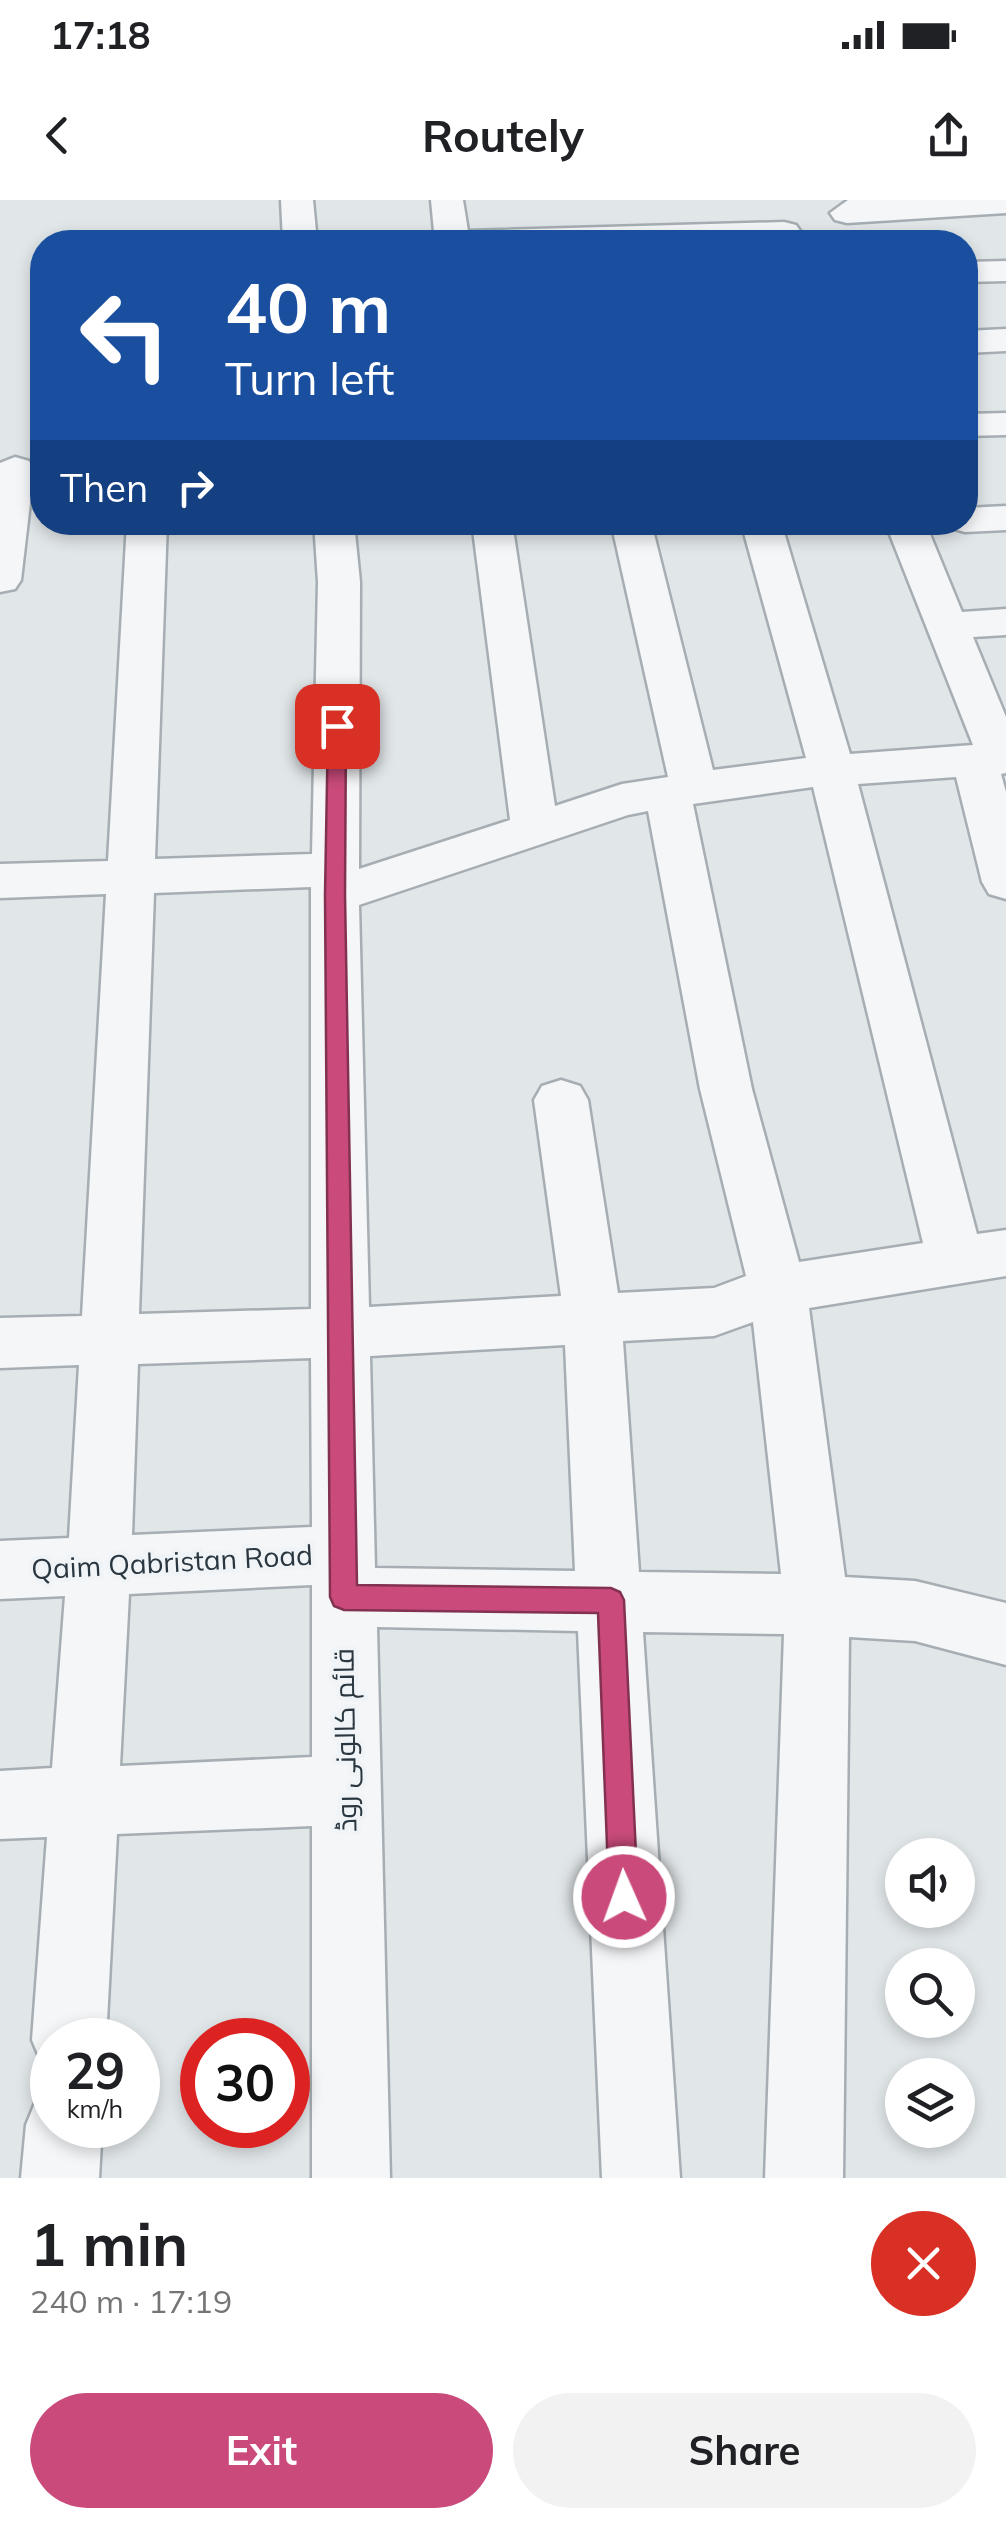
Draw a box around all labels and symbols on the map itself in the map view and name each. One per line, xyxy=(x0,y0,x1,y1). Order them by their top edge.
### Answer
pin xyxy=(295,684,380,769)
street label: Qaim Qabristan Road xyxy=(30,1537,314,1586)
street label: قائم کالونی روڈ xyxy=(325,1648,367,1832)
position arrow xyxy=(572,1845,676,1949)
speed limit sign: 30 xyxy=(180,2018,310,2148)

